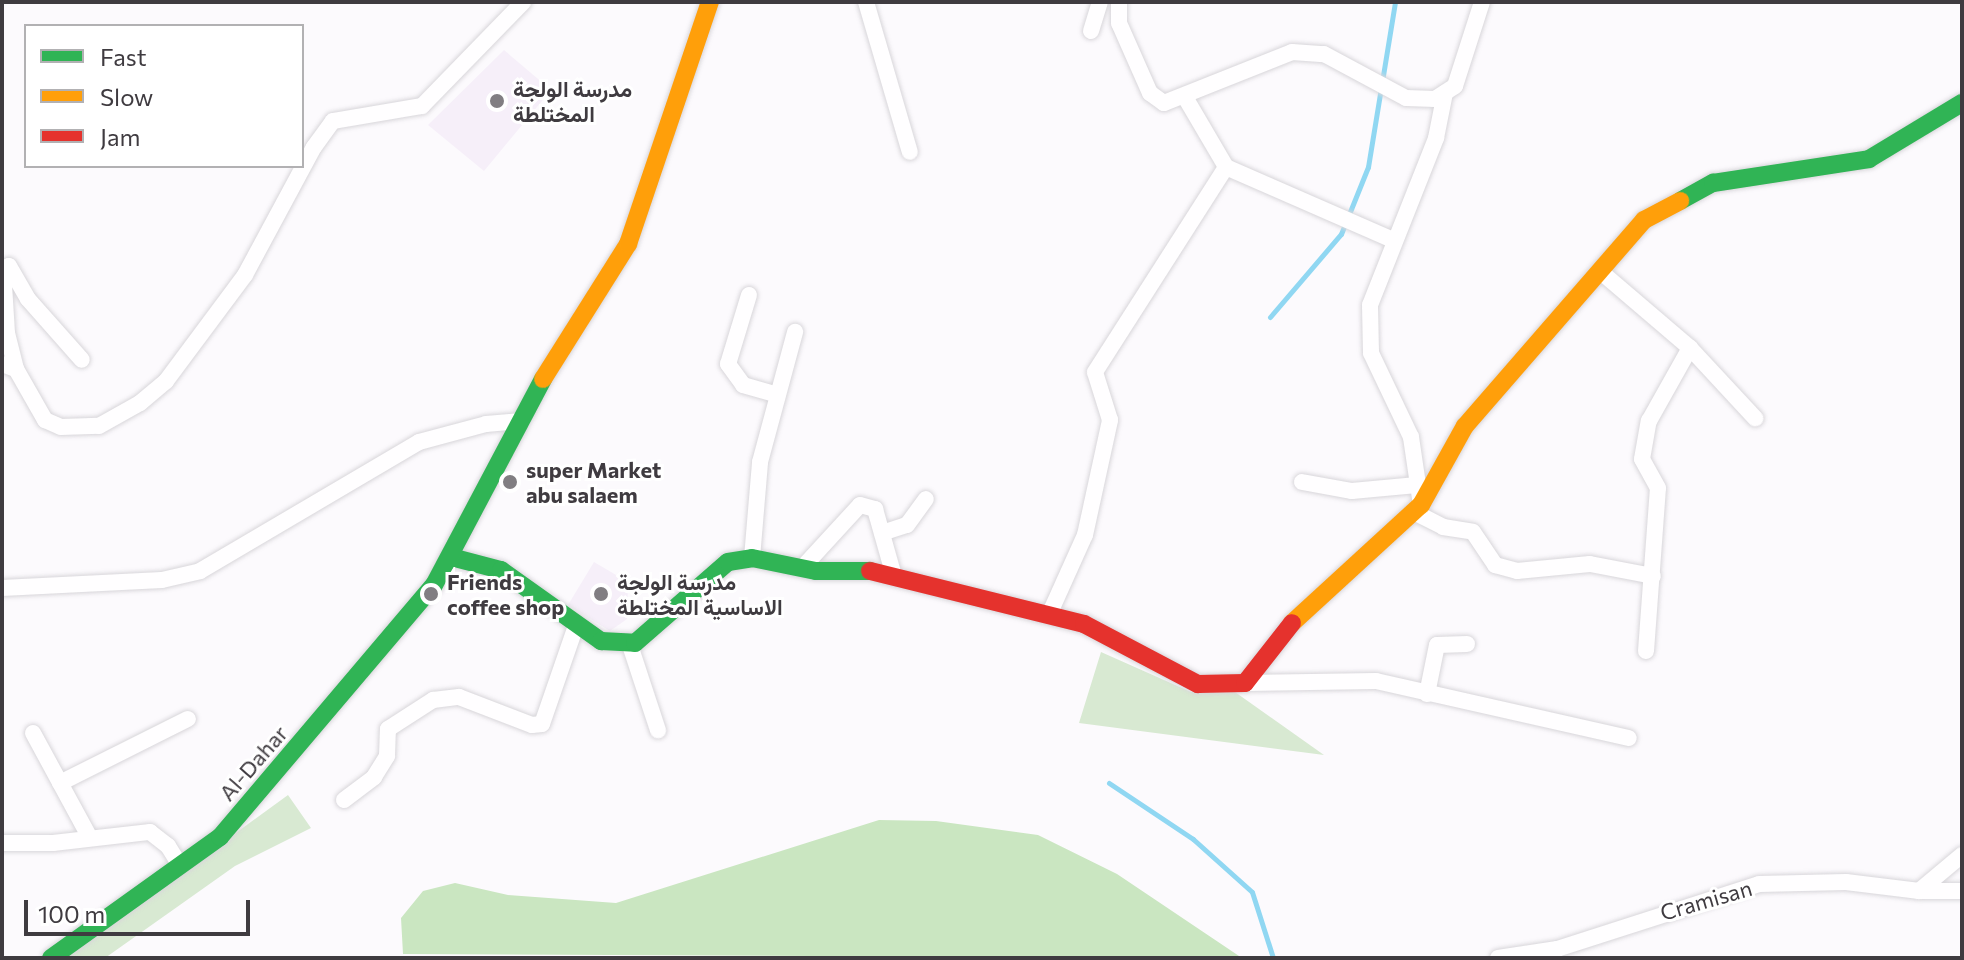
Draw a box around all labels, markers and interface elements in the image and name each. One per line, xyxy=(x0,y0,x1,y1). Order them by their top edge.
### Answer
legend xyxy=(24,24,304,168)
text: Fast xyxy=(100,42,147,71)
place label: مدرسة الولجة المختلطة xyxy=(513,75,632,126)
text: Slow xyxy=(100,82,153,111)
marker: مدرسة الولجة المختلطة xyxy=(488,92,506,110)
text: Jam xyxy=(100,122,140,151)
place label: super Market abu salaem xyxy=(526,456,661,508)
marker: super Market abu salaem xyxy=(501,473,519,491)
place label: Friends coffee shop xyxy=(447,568,564,620)
place label: مدرسة الولجة الاساسية المختلطة xyxy=(617,568,783,620)
marker: Friends coffee shop xyxy=(422,585,440,603)
marker: مدرسة الولجة الاساسية المختلطة xyxy=(592,585,610,603)
street label: Al-Dahar xyxy=(213,720,293,806)
street label: Cramisan xyxy=(1657,874,1755,926)
scale bar xyxy=(28,884,254,934)
text: 100 m xyxy=(38,899,105,928)

